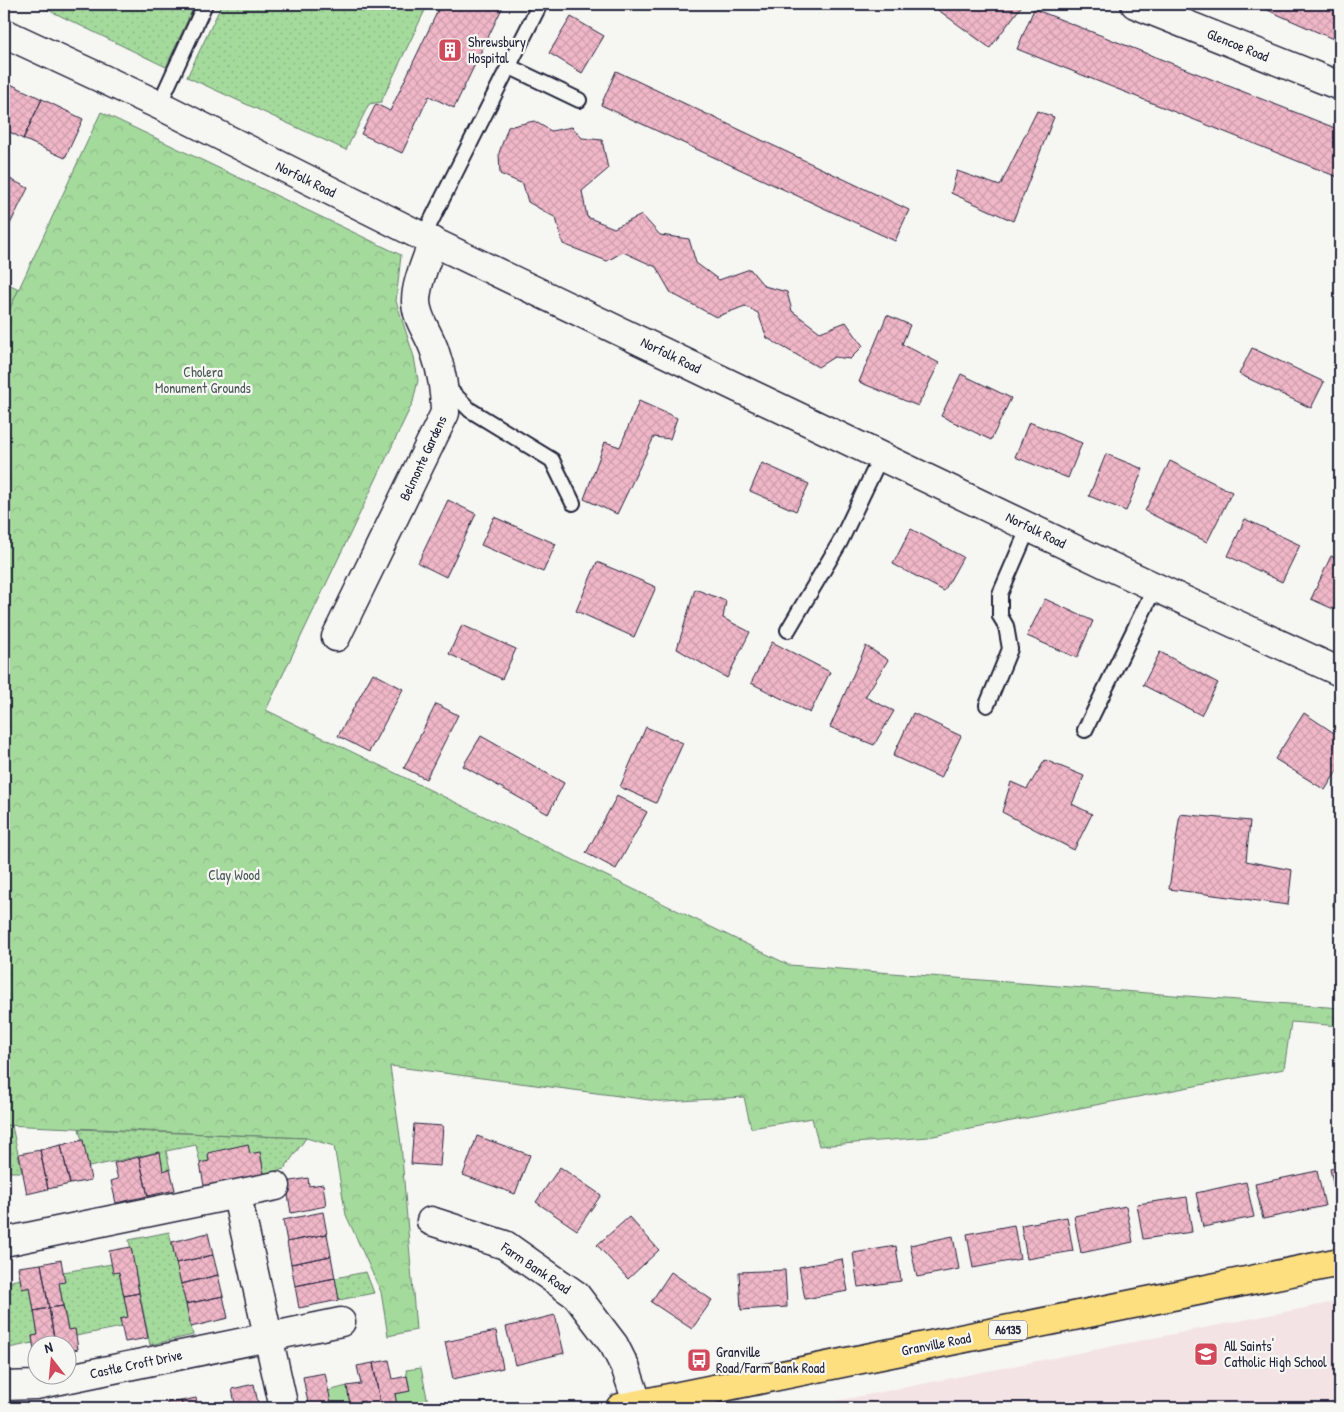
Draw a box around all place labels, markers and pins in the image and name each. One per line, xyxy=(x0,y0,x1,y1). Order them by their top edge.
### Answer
place label: Shrewsbury Hospital xyxy=(468,32,526,68)
building icon: Shrewsbury Hospital xyxy=(437,37,463,63)
place label: All Saints' Catholic High School xyxy=(1224,1336,1327,1372)
school or university icon: All Saints' Catholic High School xyxy=(1193,1341,1219,1367)
place label: Granville Road/Farm Bank Road xyxy=(716,1342,825,1377)
bus stop icon: Granville Road/Farm Bank Road xyxy=(686,1347,712,1373)

